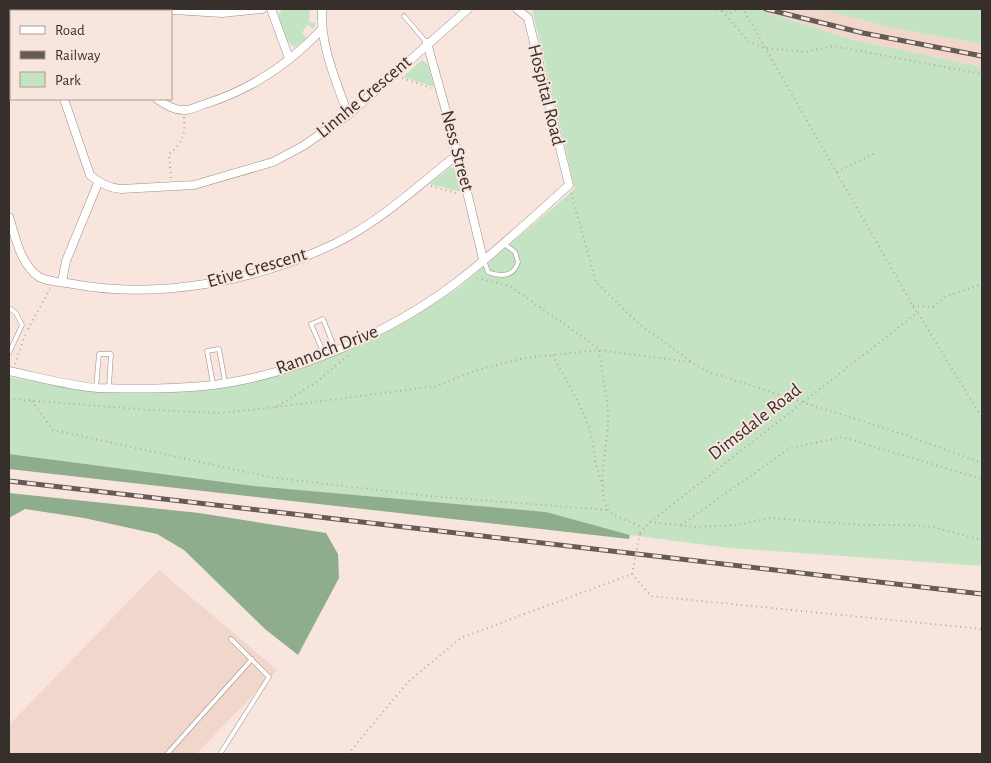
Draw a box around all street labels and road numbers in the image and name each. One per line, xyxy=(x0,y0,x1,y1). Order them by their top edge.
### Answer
street label: Hospital Road xyxy=(524,42,568,148)
street label: Linnhe Crescent xyxy=(313,52,415,142)
street label: Ness Street xyxy=(437,108,477,194)
street label: Etive Crescent xyxy=(205,245,309,291)
street label: Rannoch Drive xyxy=(273,322,381,378)
street label: Dimsdale Road xyxy=(705,380,805,464)

